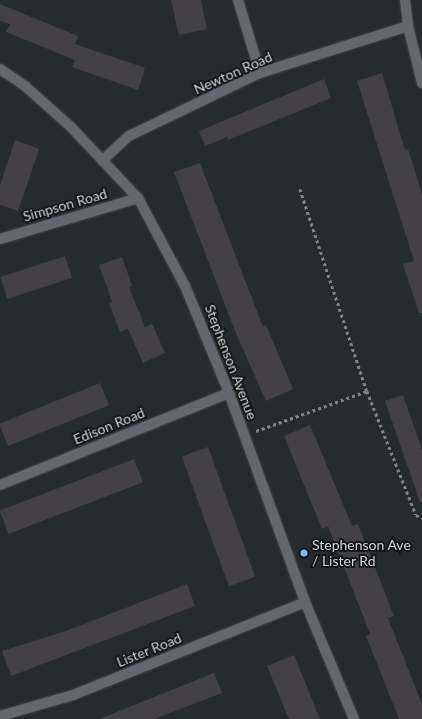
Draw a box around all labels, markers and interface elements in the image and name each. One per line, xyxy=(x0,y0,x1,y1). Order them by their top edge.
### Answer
street label: Newton Road xyxy=(191,48,275,98)
street label: Simpson Road xyxy=(21,185,109,225)
street label: Stephenson Avenue xyxy=(201,302,261,422)
street label: Edison Road xyxy=(71,404,147,448)
place label: Stephenson Ave / Lister Rd xyxy=(312,537,411,570)
marker: Stephenson Ave / Lister Rd xyxy=(299,548,309,558)
street label: Lister Road xyxy=(114,629,184,671)

